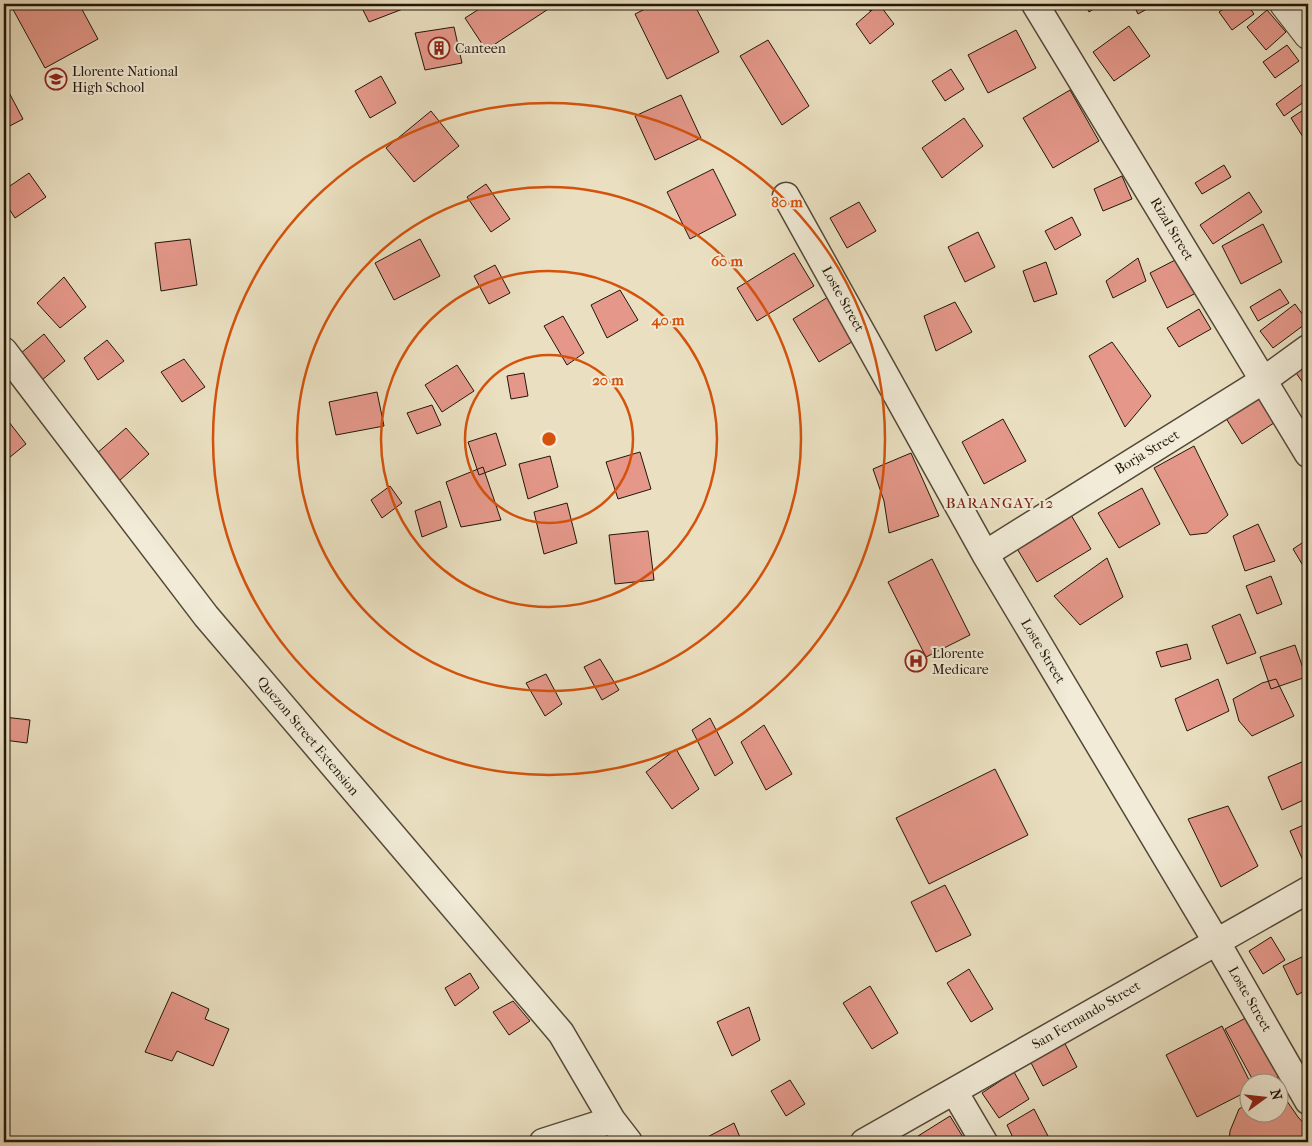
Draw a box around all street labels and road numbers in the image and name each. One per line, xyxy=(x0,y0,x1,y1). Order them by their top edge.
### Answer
street label: Rizal Street xyxy=(1146,194,1198,264)
street label: Loste Street xyxy=(818,263,868,335)
street label: Borja Street xyxy=(1112,426,1182,478)
street label: Loste Street xyxy=(1017,615,1069,687)
street label: Quezon Street Extension xyxy=(253,673,363,799)
street label: Loste Street xyxy=(1224,963,1276,1035)
street label: San Fernando Street xyxy=(1029,977,1143,1053)

